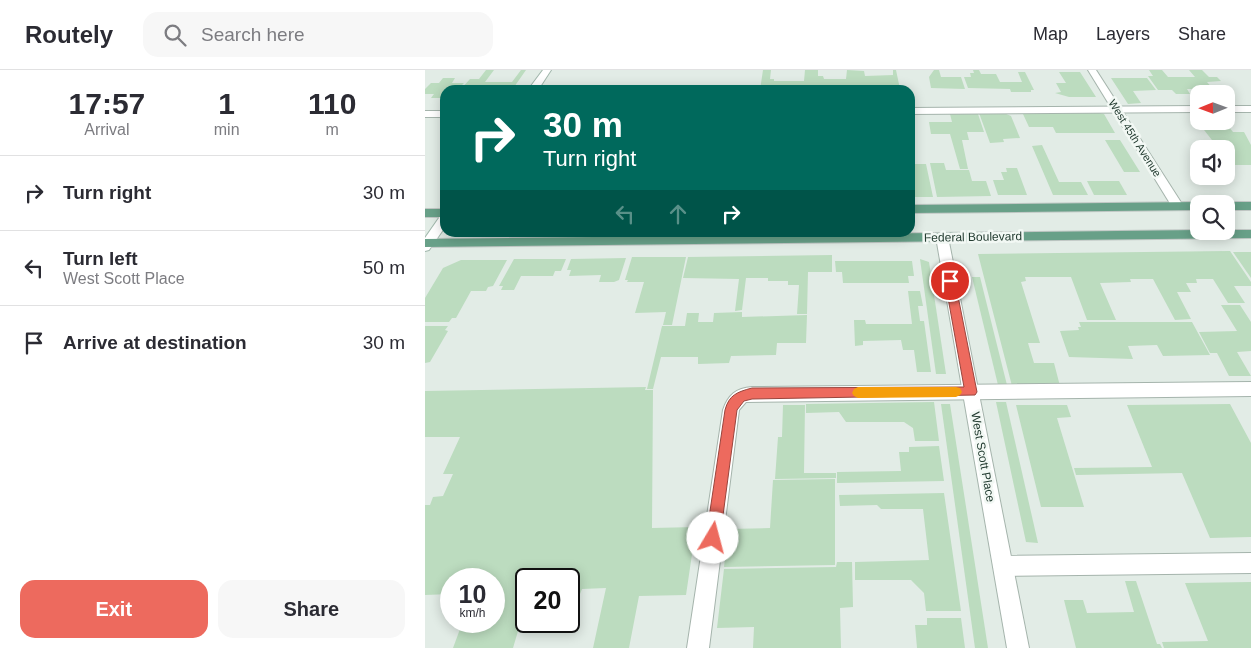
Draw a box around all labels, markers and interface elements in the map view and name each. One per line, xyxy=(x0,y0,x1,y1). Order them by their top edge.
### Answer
search box xyxy=(143,12,493,57)
text: Routely xyxy=(25,21,113,48)
icon: search xyxy=(161,21,189,49)
text: Search here xyxy=(201,24,305,45)
text: Map xyxy=(1033,24,1068,44)
text: Layers xyxy=(1096,24,1150,44)
text: Share xyxy=(1178,24,1226,44)
north arrow xyxy=(1190,85,1235,130)
map controls xyxy=(1190,85,1235,240)
text: 17:57 xyxy=(69,87,145,120)
text: 1 xyxy=(218,87,235,120)
text: 110 xyxy=(308,87,356,120)
street label: West 45th Avenue xyxy=(1106,97,1164,179)
icon: right xyxy=(460,105,525,170)
text: 30 m xyxy=(543,105,623,144)
text: Arrival xyxy=(84,121,130,138)
text: min xyxy=(214,121,240,138)
text: m xyxy=(326,121,339,138)
button: sound xyxy=(1190,140,1235,185)
text: Turn right xyxy=(543,146,636,171)
icon: right xyxy=(20,179,48,207)
text: Turn right xyxy=(63,182,151,203)
text: 30 m xyxy=(363,182,405,203)
button: search xyxy=(1190,195,1235,240)
icon: left xyxy=(611,200,639,228)
icon: ahead xyxy=(664,200,692,228)
icon: right xyxy=(717,200,745,228)
street label: Federal Boulevard xyxy=(924,229,1022,245)
text: Turn left xyxy=(63,248,138,269)
icon: left xyxy=(20,254,48,282)
text: 50 m xyxy=(363,257,405,278)
pin xyxy=(929,260,971,302)
icon: arrive xyxy=(936,267,964,295)
text: West Scott Place xyxy=(63,270,185,287)
icon: arrive xyxy=(20,329,48,357)
text: Arrive at destination xyxy=(63,332,247,353)
text: 30 m xyxy=(363,332,405,353)
street label: West Scott Place xyxy=(968,411,998,503)
position arrow xyxy=(686,511,738,563)
speed limit sign: 20 xyxy=(515,568,580,633)
button: Exit xyxy=(20,580,208,638)
button: Share xyxy=(218,580,405,638)
text: 10 xyxy=(459,580,486,608)
text: km/h xyxy=(459,606,486,620)

